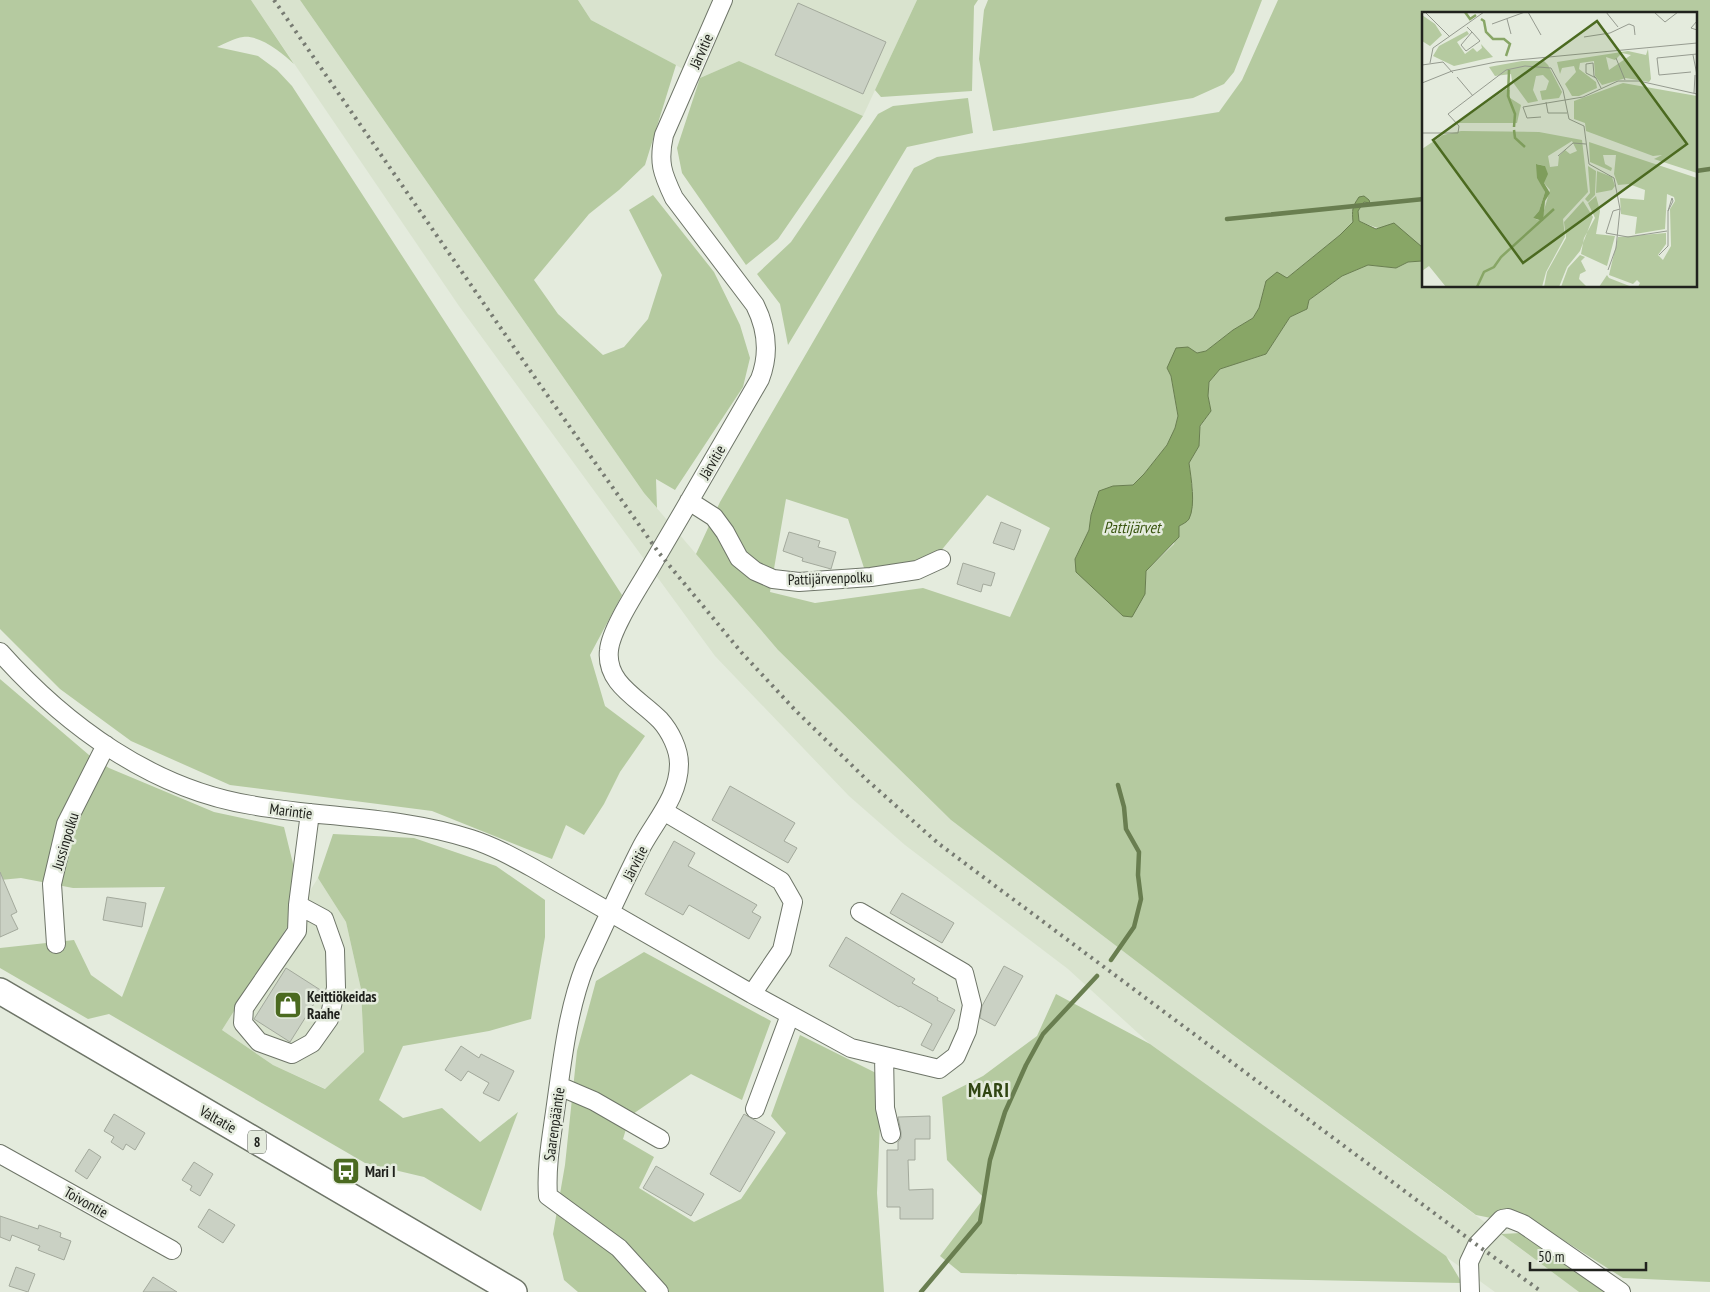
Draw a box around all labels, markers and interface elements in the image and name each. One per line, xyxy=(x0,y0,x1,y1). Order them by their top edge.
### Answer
inset map xyxy=(1422,12,1698,288)
street label: Järvitie xyxy=(685,31,717,72)
street label: Järvitie xyxy=(694,441,729,483)
water label: Pattijärvet xyxy=(1104,517,1162,537)
street label: Pattijärvenpolku xyxy=(787,567,873,589)
street label: Marintie xyxy=(268,799,314,823)
street label: Jussinpolku xyxy=(47,810,83,873)
street label: Järvitie xyxy=(618,842,652,884)
place label: Keittiökeidas Raahe xyxy=(307,987,377,1023)
shop icon: Keittiökeidas Raahe xyxy=(273,990,303,1020)
district label: MARI xyxy=(968,1077,1010,1103)
street label: Saarenpääntie xyxy=(539,1086,569,1162)
street label: Valtatie xyxy=(195,1100,240,1137)
road number: 8 xyxy=(248,1130,266,1154)
bus stop icon: Mari I xyxy=(331,1156,361,1186)
place label: Mari I xyxy=(365,1162,396,1181)
street label: Toivontie xyxy=(61,1182,111,1222)
scale bar xyxy=(1530,1240,1646,1272)
text: 50 m xyxy=(1538,1247,1564,1266)

